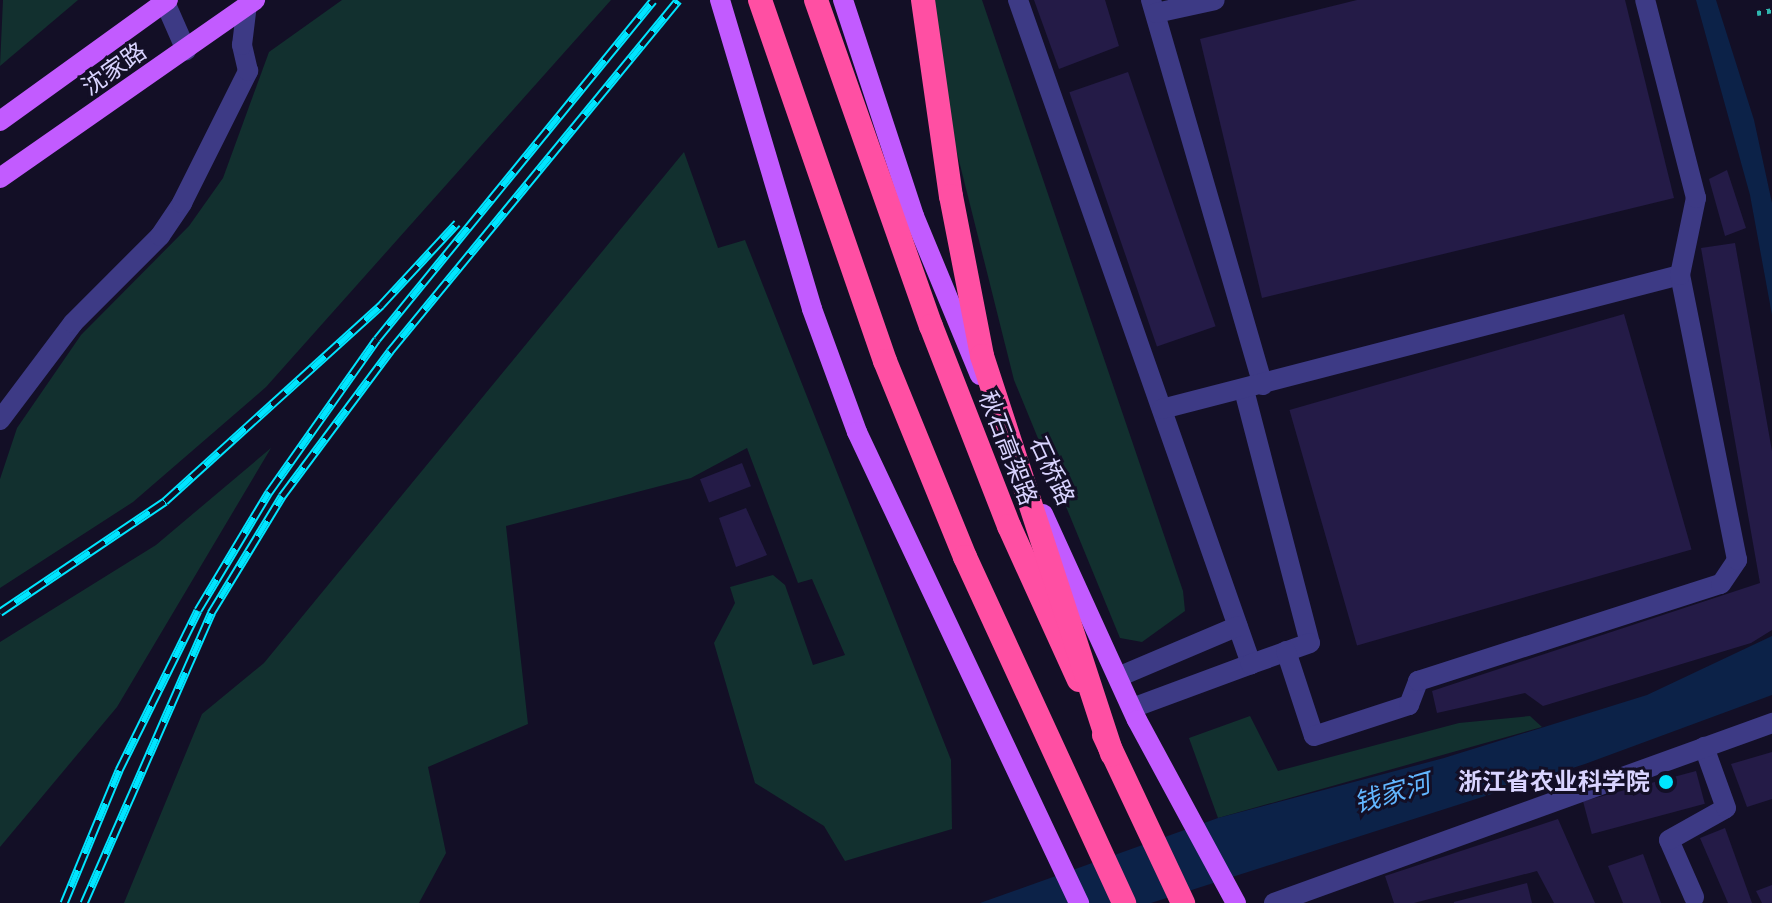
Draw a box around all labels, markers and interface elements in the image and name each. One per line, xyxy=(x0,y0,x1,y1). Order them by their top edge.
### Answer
street label: 沈家路 xyxy=(76,37,152,101)
street label: 秋石高架路 xyxy=(973,387,1043,509)
street label: 石桥路 xyxy=(1024,432,1080,510)
water label: 钱家河 xyxy=(1350,767,1434,819)
place label: 浙江省农业科学院 xyxy=(1458,768,1650,796)
marker: 浙江省农业科学院 xyxy=(1657,773,1675,791)

